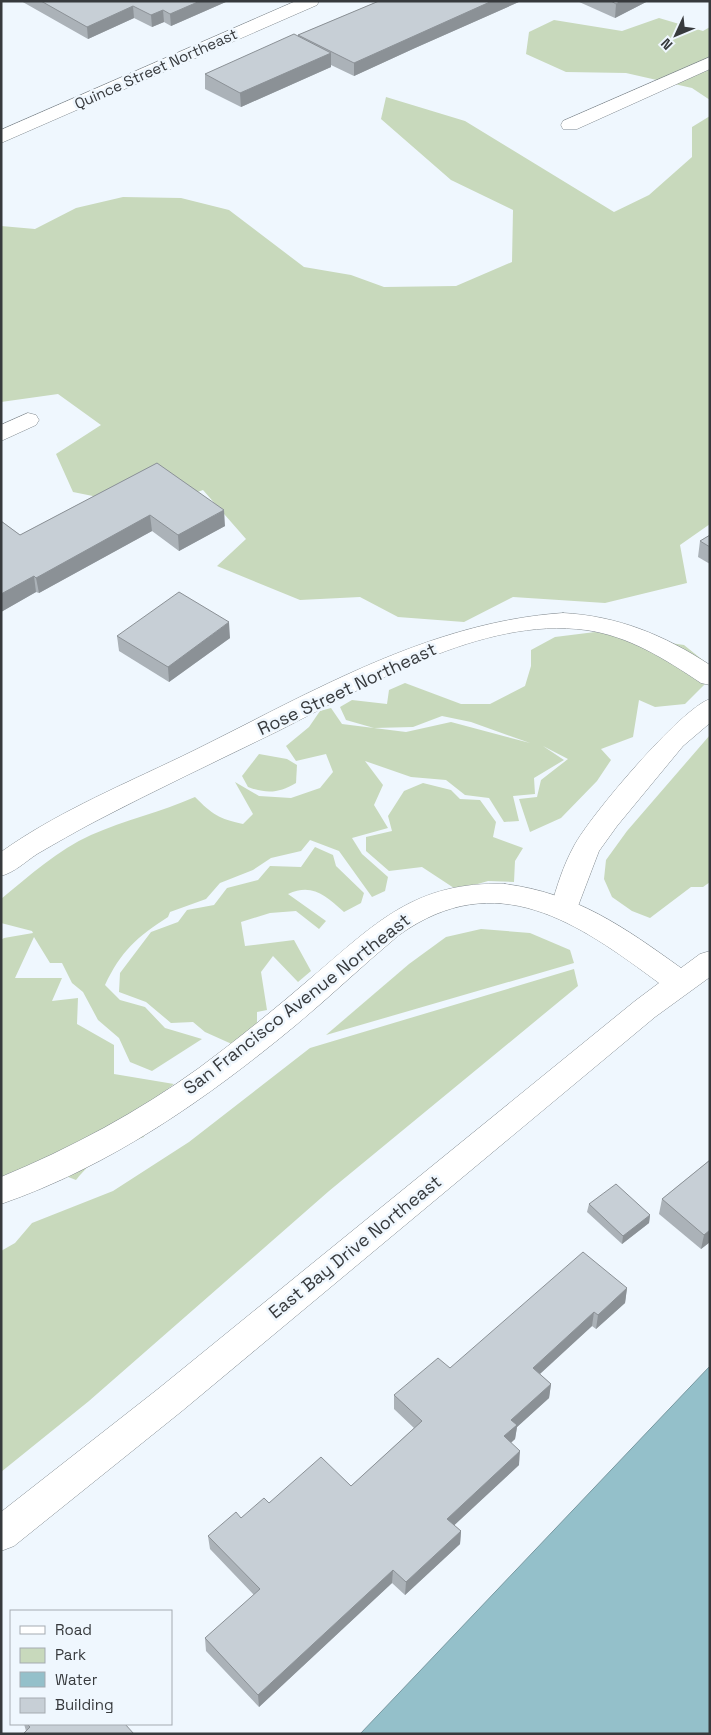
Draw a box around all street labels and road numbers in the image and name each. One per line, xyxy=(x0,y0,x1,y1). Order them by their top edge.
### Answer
street label: Quince Street Northeast xyxy=(71,24,240,113)
street label: Rose Street Northeast xyxy=(254,637,440,740)
street label: San Francisco Avenue Northeast xyxy=(179,908,415,1099)
street label: East Bay Drive Northeast xyxy=(264,1170,446,1323)

